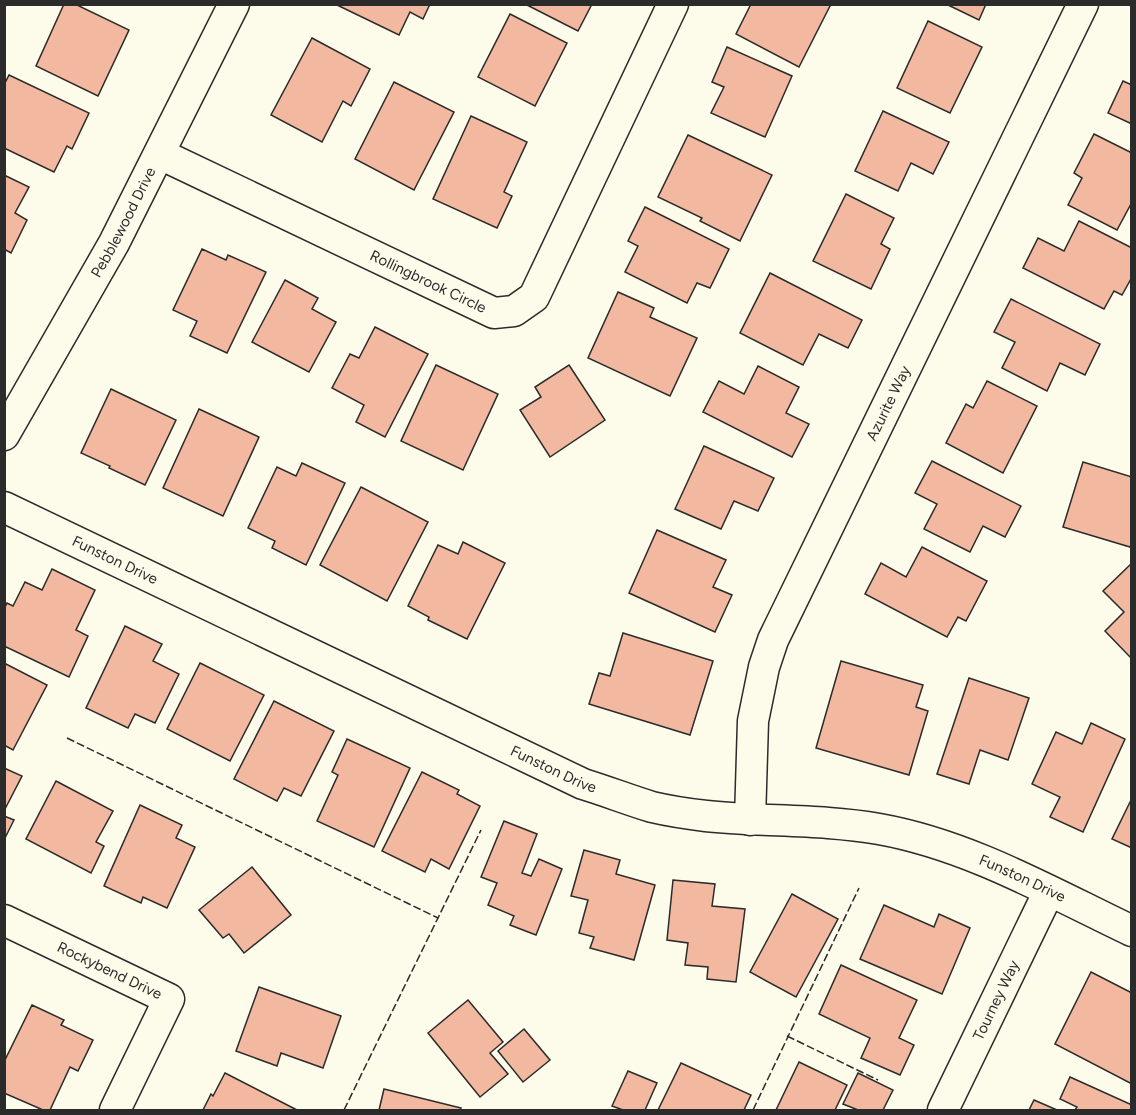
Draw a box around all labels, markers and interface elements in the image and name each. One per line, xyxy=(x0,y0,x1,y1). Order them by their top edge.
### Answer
street label: Pebblewood Drive xyxy=(87,164,160,281)
street label: Rollingbrook Circle xyxy=(367,246,489,317)
street label: Azurite Way xyxy=(863,363,914,444)
street label: Funston Drive xyxy=(69,532,161,588)
street label: Funston Drive xyxy=(508,742,599,797)
street label: Funston Drive xyxy=(977,851,1068,906)
street label: Rockybend Drive xyxy=(54,938,165,1003)
street label: Tourney Way xyxy=(969,957,1023,1043)

